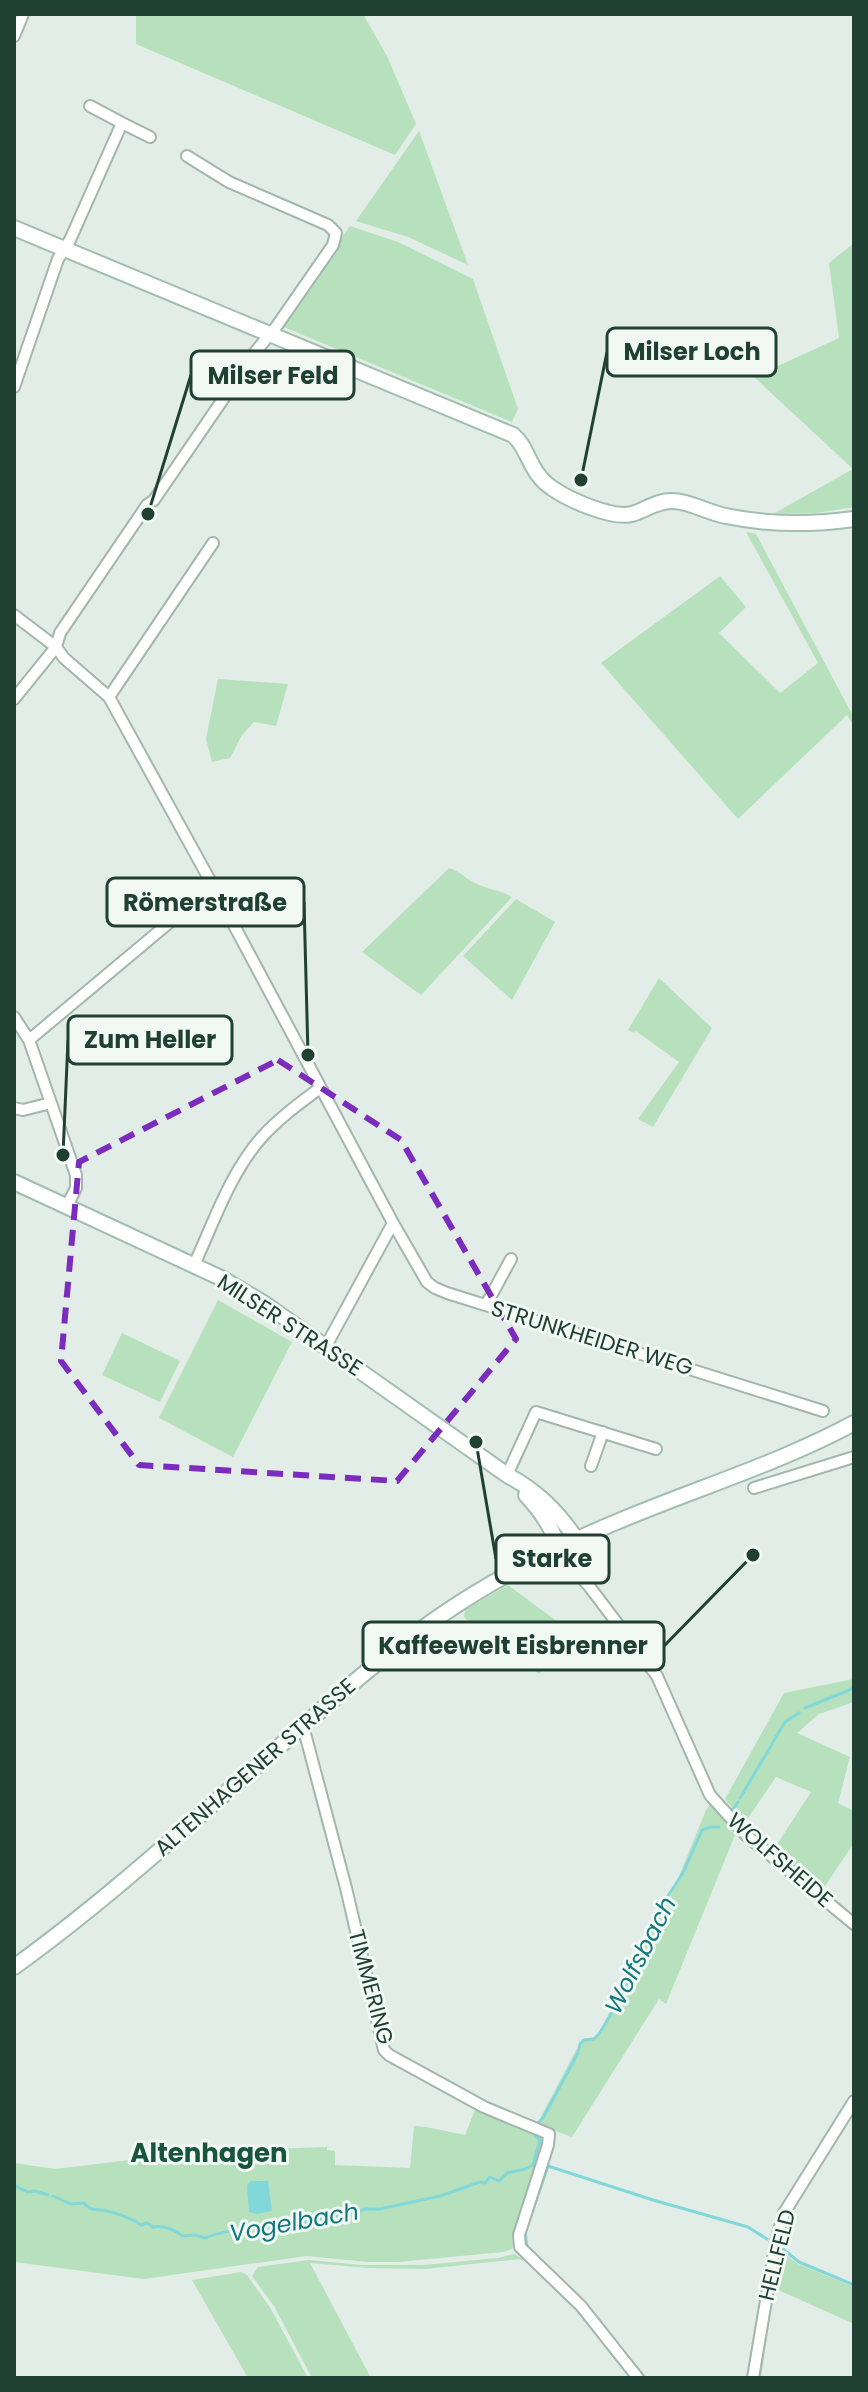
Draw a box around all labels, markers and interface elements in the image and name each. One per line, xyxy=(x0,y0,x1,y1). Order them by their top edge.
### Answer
callout: Milser Loch xyxy=(607,328,776,376)
text: Milser Loch xyxy=(623,335,761,368)
callout: Milser Feld xyxy=(191,351,354,399)
text: Milser Feld xyxy=(207,359,339,392)
callout: Römerstraße xyxy=(107,878,304,926)
text: Römerstraße xyxy=(123,886,287,919)
callout: Zum Heller xyxy=(68,1016,232,1064)
text: Zum Heller xyxy=(84,1023,216,1056)
street label: MILSER STRASSE xyxy=(211,1266,369,1384)
street label: STRUNKHEIDER WEG xyxy=(487,1293,697,1383)
callout: Starke xyxy=(496,1535,609,1583)
text: Starke xyxy=(512,1542,593,1575)
callout: Kaffeewelt Eisbrenner xyxy=(363,1622,664,1670)
text: Kaffeewelt Eisbrenner xyxy=(378,1629,648,1662)
street label: ALTENHAGENER STRASSE xyxy=(148,1671,362,1863)
street label: WOLFSHEIDE xyxy=(720,1805,840,1915)
water label: Wolfsbach xyxy=(596,1891,684,2019)
street label: TIMMERING xyxy=(341,1926,401,2048)
district label: Altenhagen xyxy=(130,2135,288,2171)
water label: Vogelbach xyxy=(227,2194,361,2250)
street label: HELLFELD xyxy=(751,2206,803,2304)

